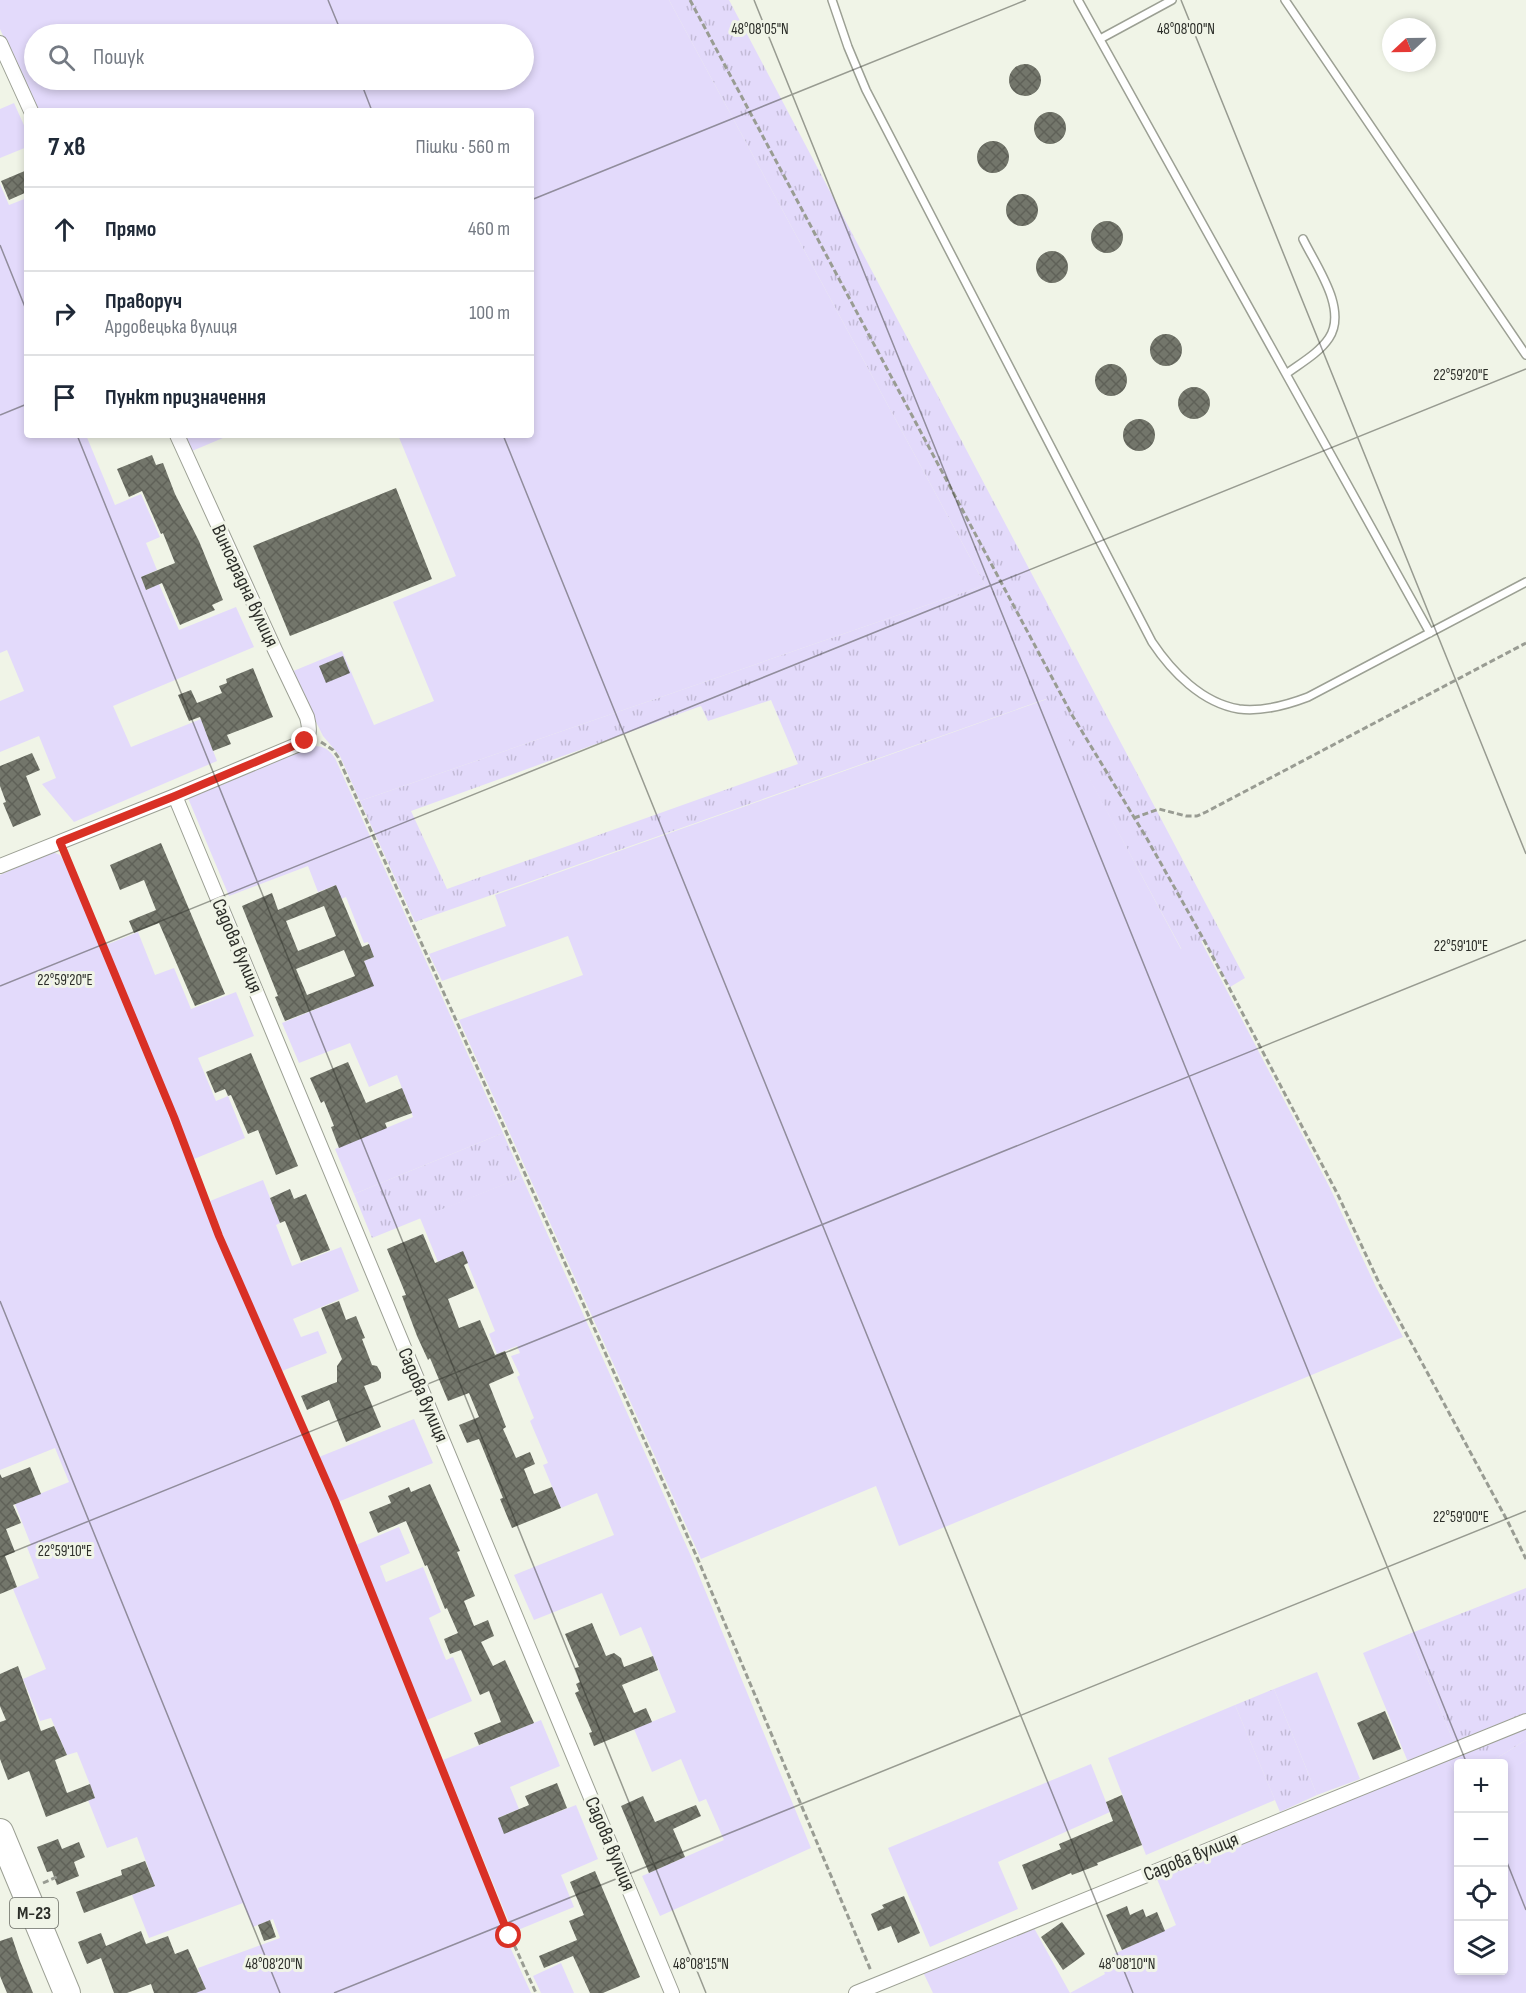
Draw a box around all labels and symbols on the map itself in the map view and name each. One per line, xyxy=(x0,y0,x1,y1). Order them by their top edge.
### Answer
north arrow xyxy=(1382,18,1436,72)
text: 48°08'05"N xyxy=(731,20,789,39)
text: 48°08'00"N xyxy=(1157,20,1215,39)
text: 22°59'20"E xyxy=(1433,366,1489,385)
street label: Виноградна вулиця xyxy=(206,521,284,651)
route end xyxy=(291,727,317,753)
street label: Садова вулиця xyxy=(206,895,268,997)
text: 22°59'10"E xyxy=(1434,937,1488,956)
text: 22°59'20"E xyxy=(37,971,93,990)
street label: Садова вулиця xyxy=(392,1344,454,1446)
text: 22°59'00"E xyxy=(1433,1508,1489,1527)
text: 22°59'10"E xyxy=(38,1542,92,1561)
street label: Садова вулиця xyxy=(579,1793,641,1895)
street label: Садова вулиця xyxy=(1140,1827,1242,1887)
road number: М-23 xyxy=(10,1898,58,1928)
route start xyxy=(495,1922,521,1948)
text: 48°08'20"N xyxy=(245,1955,303,1974)
text: 48°08'15"N xyxy=(673,1955,729,1974)
text: 48°08'10"N xyxy=(1099,1955,1155,1974)

